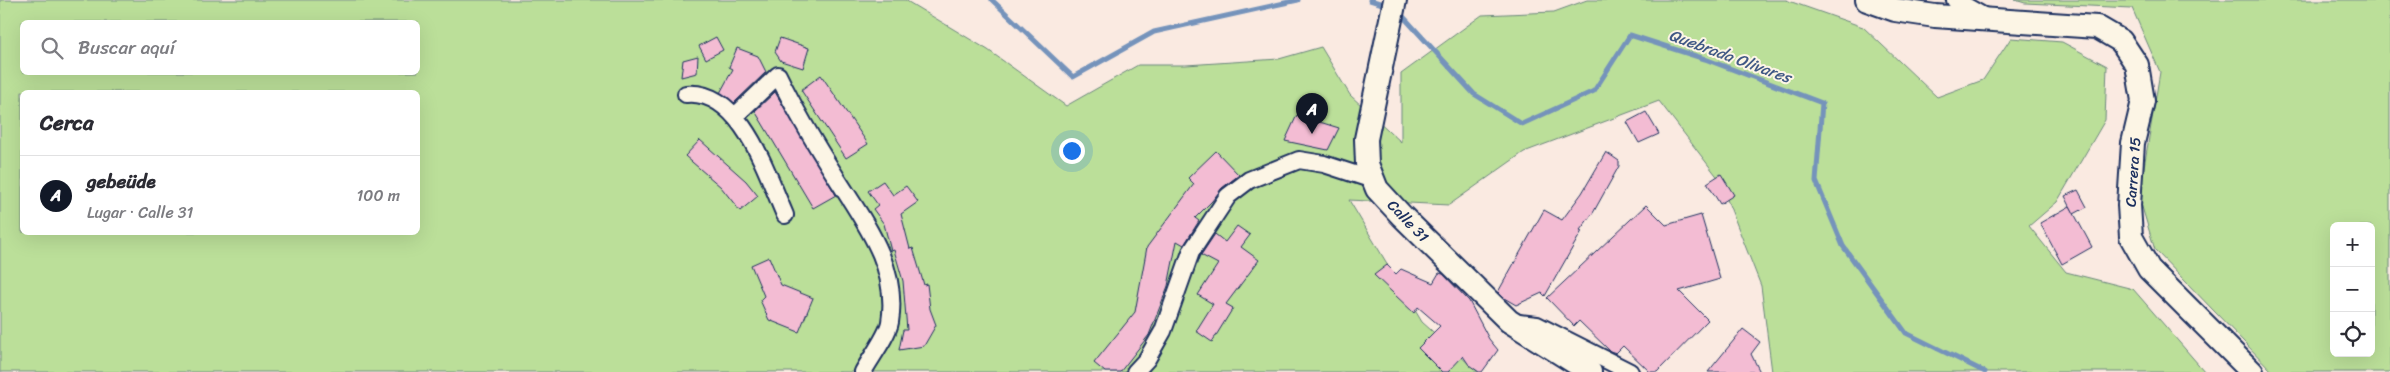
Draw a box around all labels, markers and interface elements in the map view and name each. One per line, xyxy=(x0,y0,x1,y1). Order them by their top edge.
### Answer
search box xyxy=(20,20,420,75)
water label: Quebrada Olivares xyxy=(1665,20,1798,92)
text: Buscar aquí xyxy=(78,31,175,64)
icon: search xyxy=(38,34,66,62)
pin: A xyxy=(1296,93,1328,134)
text: Cerca xyxy=(40,104,94,142)
street label: Carrera 15 xyxy=(2118,136,2148,208)
your location xyxy=(1059,138,1085,164)
text: gebeüde xyxy=(87,165,156,198)
text: A xyxy=(51,181,61,210)
text: 100 m xyxy=(356,181,400,210)
street label: Calle 31 xyxy=(1381,193,1435,249)
text: Lugar · Calle 31 xyxy=(87,198,193,227)
map controls xyxy=(2330,222,2375,357)
button: + xyxy=(2330,222,2375,267)
button: − xyxy=(2330,267,2375,312)
button: locate xyxy=(2330,312,2375,357)

